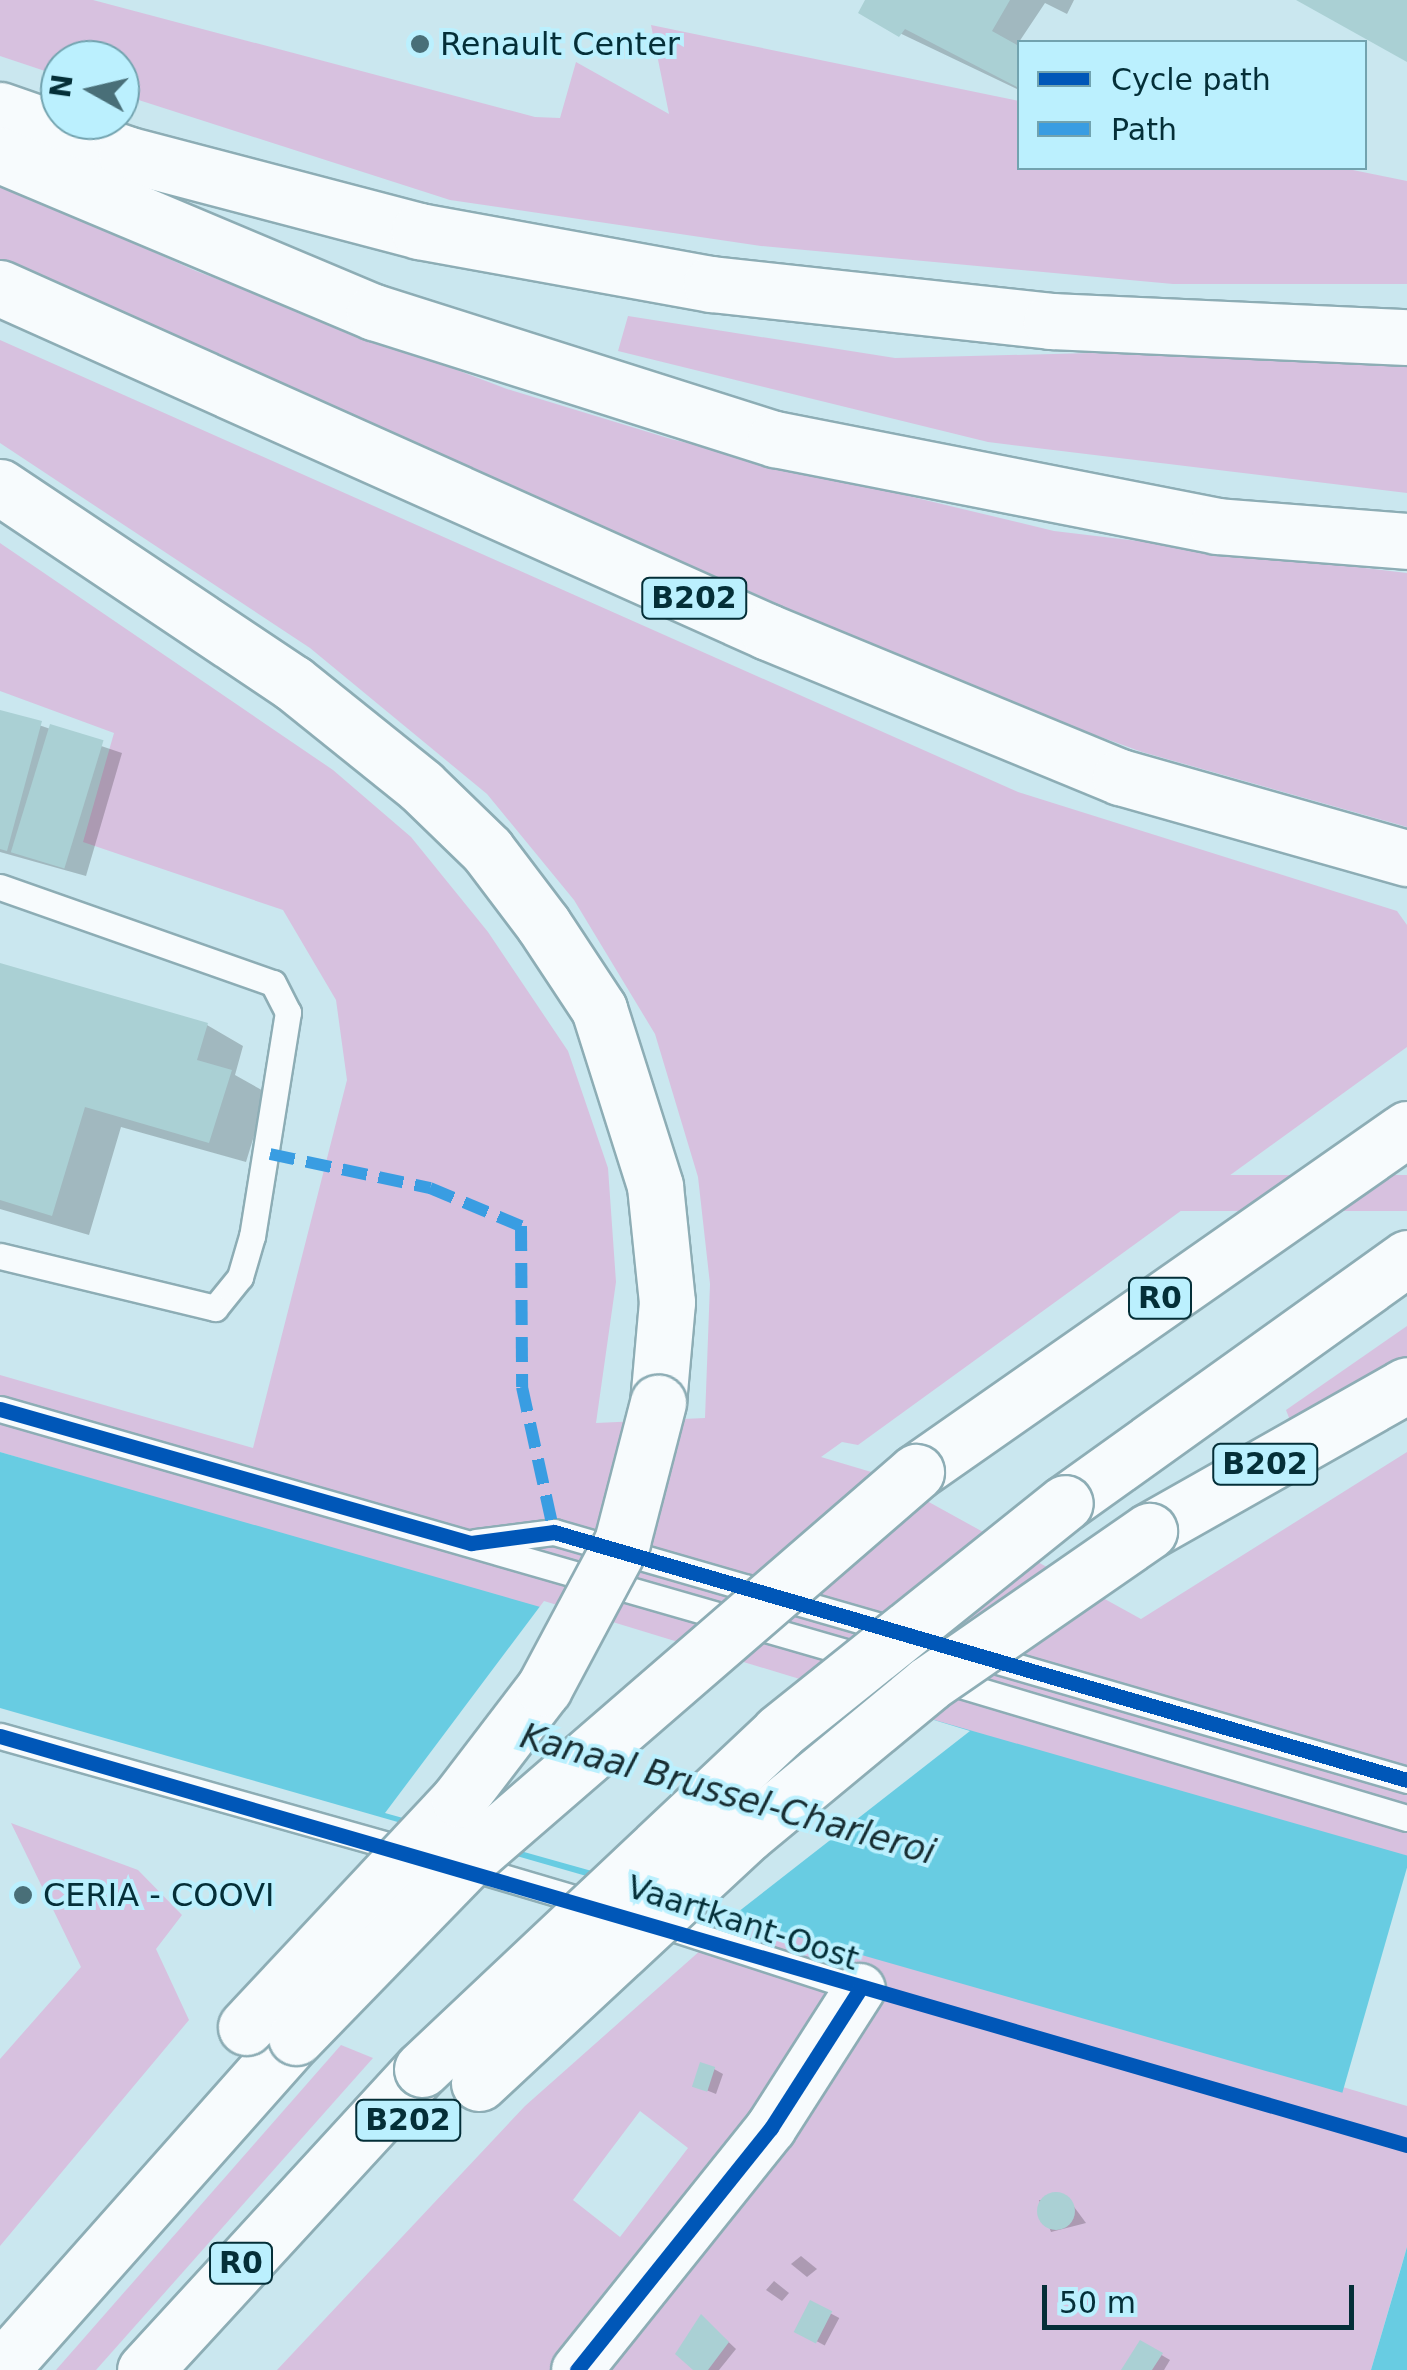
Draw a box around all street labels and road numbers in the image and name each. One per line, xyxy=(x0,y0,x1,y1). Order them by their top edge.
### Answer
road number: B202 xyxy=(639,573,749,623)
road number: R0 xyxy=(1128,1273,1192,1323)
road number: B202 xyxy=(1210,1439,1320,1489)
street label: Vaartkant-Oost xyxy=(622,1867,864,1979)
road number: B202 xyxy=(353,2095,463,2145)
road number: R0 xyxy=(208,2238,274,2288)

